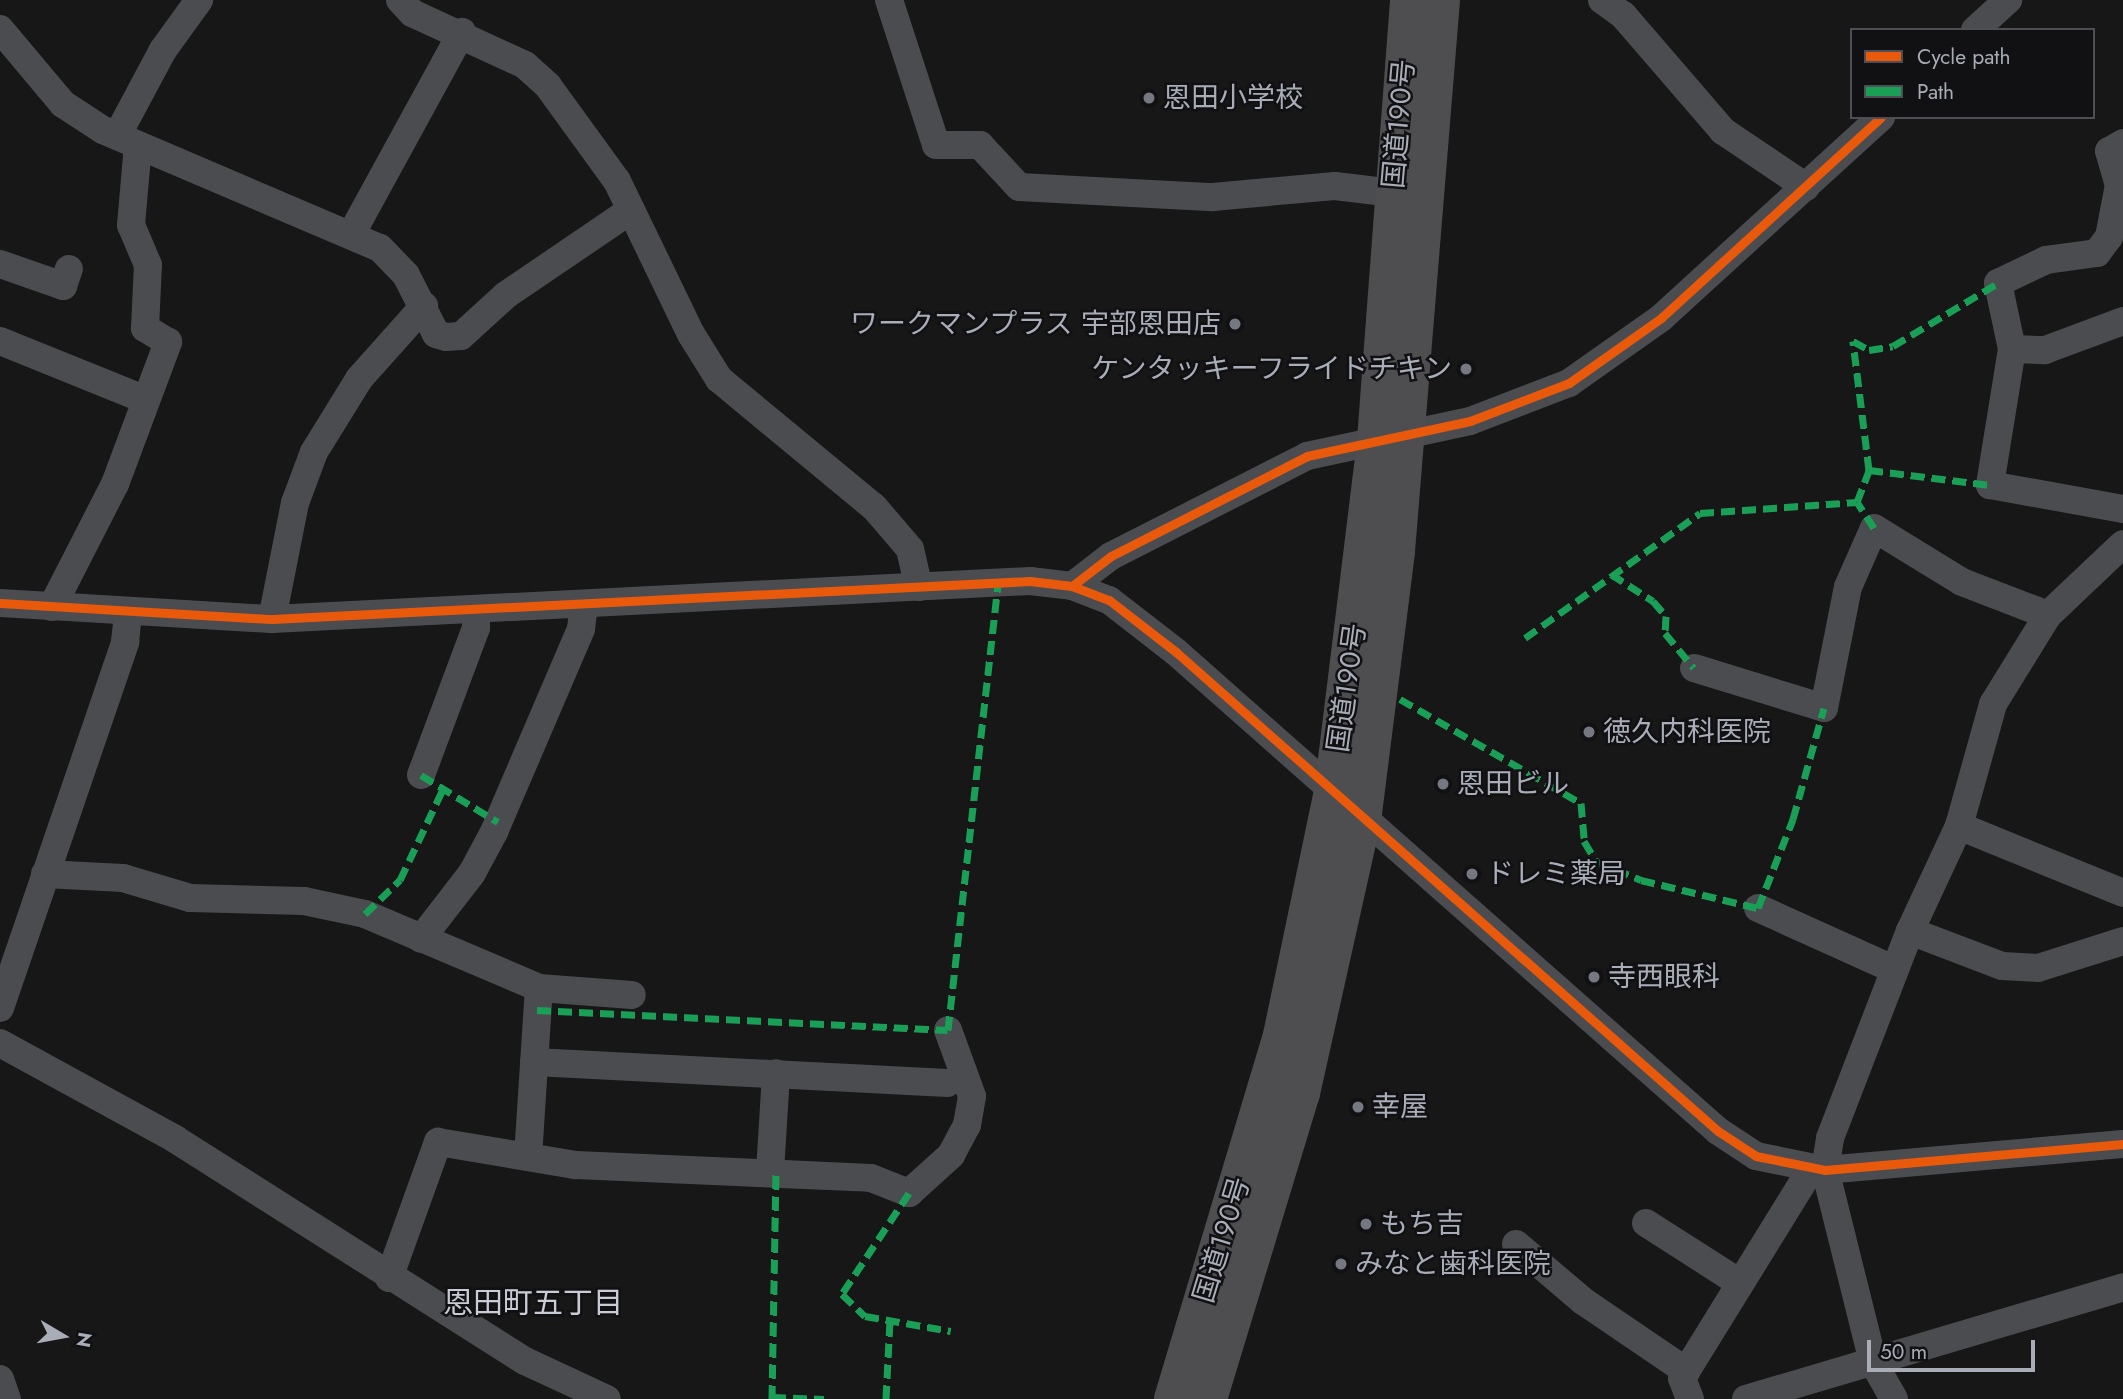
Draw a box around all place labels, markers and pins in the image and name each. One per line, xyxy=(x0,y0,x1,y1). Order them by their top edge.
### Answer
place label: 恩田小学校 xyxy=(1163,81,1303,115)
marker: 恩田小学校 xyxy=(1141,90,1157,106)
place label: ワークマンプラス 宇部恩田店 xyxy=(849,307,1221,341)
marker: ワークマンプラス 宇部恩田店 xyxy=(1227,316,1243,332)
place label: ケンタッキーフライドチキン xyxy=(1088,352,1452,386)
marker: ケンタッキーフライドチキン xyxy=(1458,361,1474,377)
place label: 徳久内科医院 xyxy=(1603,715,1771,749)
marker: 徳久内科医院 xyxy=(1581,724,1597,740)
place label: 恩田ビル xyxy=(1457,767,1569,801)
marker: 恩田ビル xyxy=(1435,776,1451,792)
place label: ドレミ薬局 xyxy=(1486,857,1626,891)
marker: ドレミ薬局 xyxy=(1464,866,1480,882)
place label: 寺西眼科 xyxy=(1608,960,1720,994)
marker: 寺西眼科 xyxy=(1586,969,1602,985)
place label: 幸屋 xyxy=(1372,1090,1428,1124)
marker: 幸屋 xyxy=(1350,1099,1366,1115)
place label: もち吉 xyxy=(1380,1207,1464,1241)
marker: もち吉 xyxy=(1358,1216,1374,1232)
place label: みなと歯科医院 xyxy=(1355,1247,1551,1281)
marker: みなと歯科医院 xyxy=(1333,1256,1349,1272)

